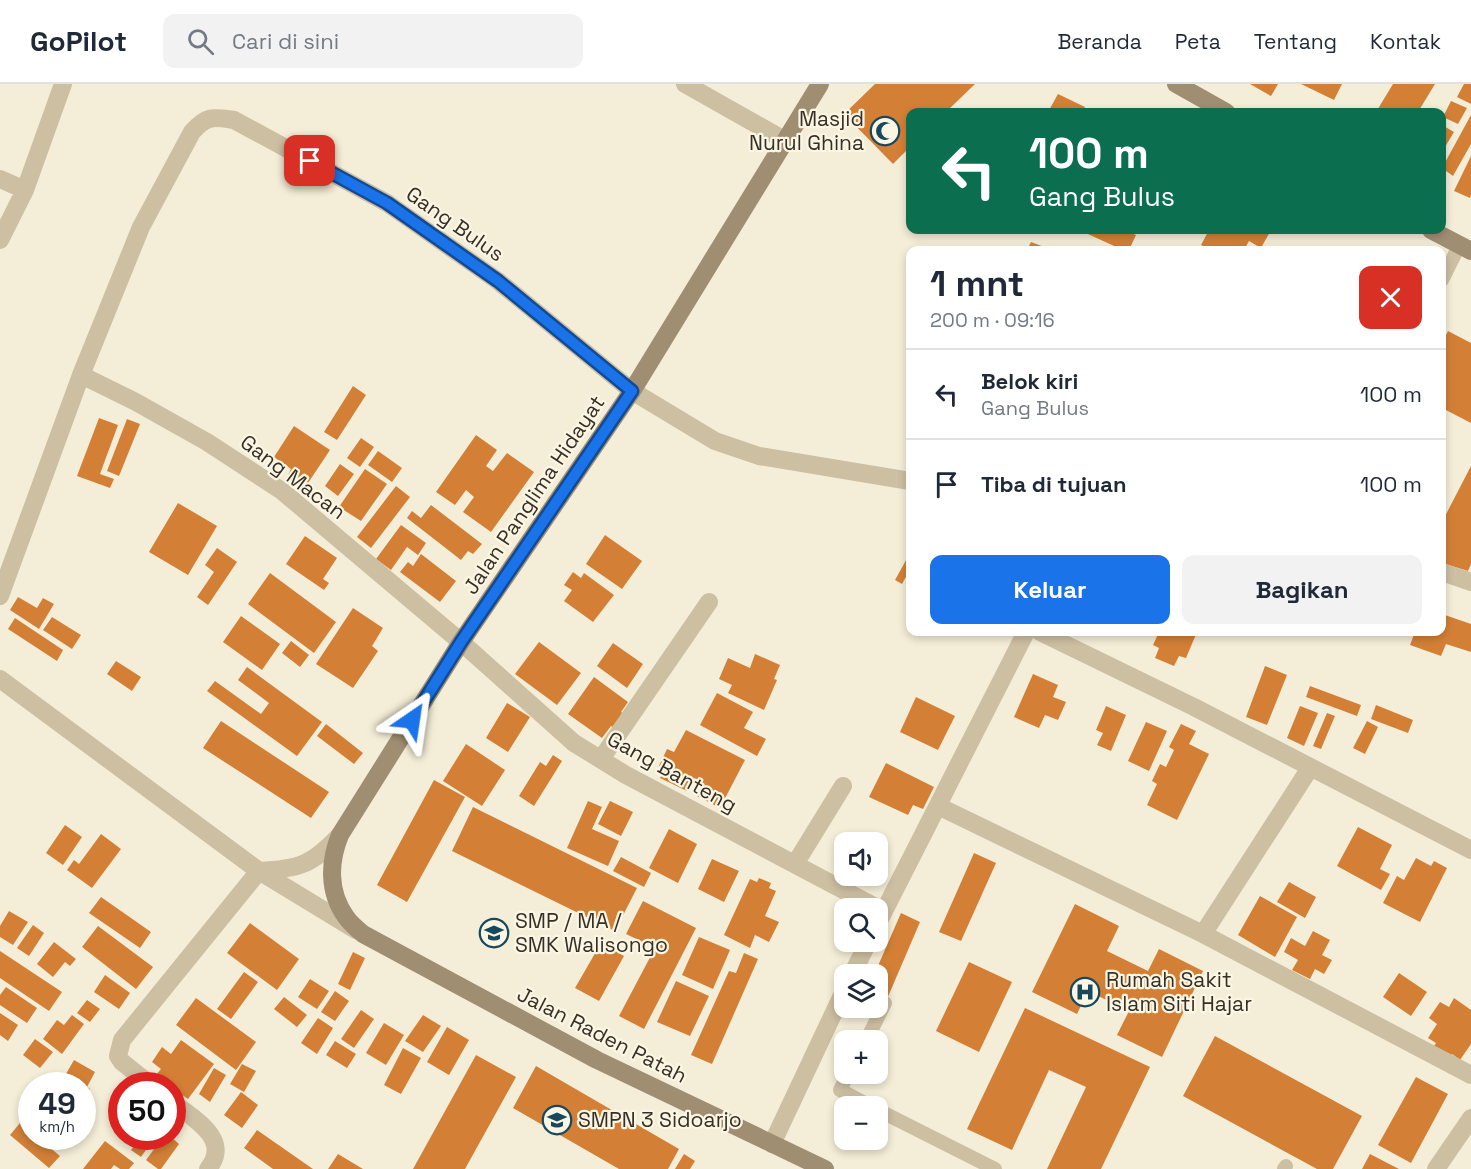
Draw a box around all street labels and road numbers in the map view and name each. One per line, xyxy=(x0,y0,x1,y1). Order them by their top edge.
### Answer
street label: Gang Bulus xyxy=(401,180,510,267)
street label: Jalan Panglima Hidayat xyxy=(457,390,610,599)
street label: Gang Macan xyxy=(235,428,351,525)
street label: Gang Banteng xyxy=(603,725,742,818)
street label: Jalan Raden Patah xyxy=(513,980,692,1089)

